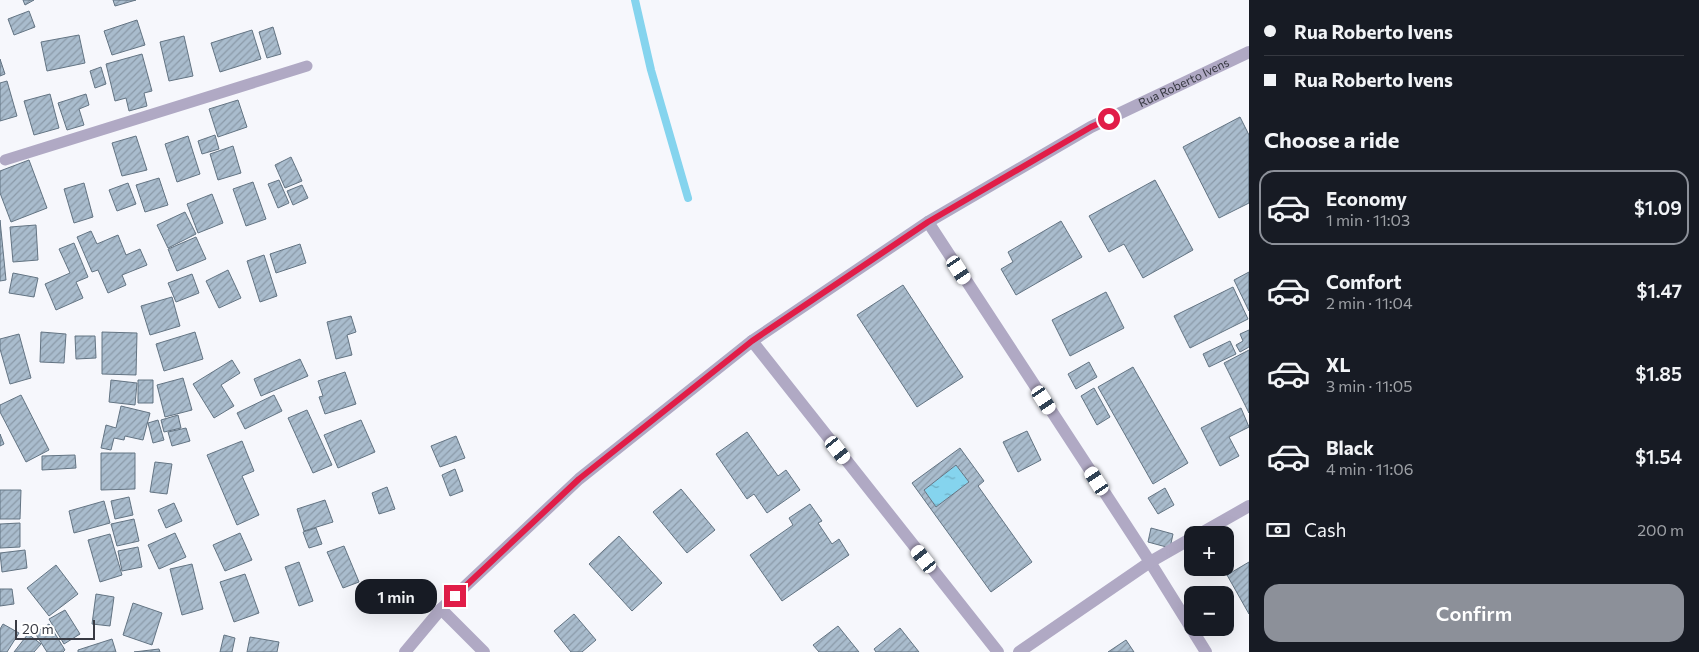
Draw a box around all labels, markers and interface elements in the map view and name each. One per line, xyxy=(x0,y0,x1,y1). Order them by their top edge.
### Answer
text: Rua Roberto Ivens xyxy=(1294,20,1453,43)
street label: Rua Roberto Ivens xyxy=(1136,54,1231,109)
text: Rua Roberto Ivens xyxy=(1294,68,1453,91)
route start xyxy=(1098,108,1120,130)
text: Choose a ride xyxy=(1264,126,1399,153)
icon: car xyxy=(1266,185,1311,230)
text: Economy xyxy=(1326,187,1407,210)
text: $1.09 xyxy=(1634,196,1682,219)
text: 1 min · 11:03 xyxy=(1326,210,1410,229)
car xyxy=(944,253,973,287)
icon: car xyxy=(1266,268,1311,313)
text: Comfort xyxy=(1326,270,1402,293)
text: $1.47 xyxy=(1637,279,1682,302)
text: 2 min · 11:04 xyxy=(1326,293,1413,312)
icon: car xyxy=(1266,351,1311,396)
text: XL xyxy=(1326,353,1351,376)
text: $1.85 xyxy=(1635,362,1682,385)
text: 3 min · 11:05 xyxy=(1326,376,1412,395)
car xyxy=(1029,383,1058,417)
car xyxy=(822,434,853,466)
icon: car xyxy=(1266,434,1311,479)
text: Black xyxy=(1326,436,1374,459)
text: $1.54 xyxy=(1635,445,1682,468)
text: 4 min · 11:06 xyxy=(1326,459,1413,478)
car xyxy=(1082,464,1111,498)
icon: cash xyxy=(1264,516,1292,544)
text: Cash xyxy=(1304,518,1346,541)
text: 200 m xyxy=(1637,520,1684,539)
map controls xyxy=(1184,526,1234,636)
button: + xyxy=(1184,526,1234,576)
car xyxy=(908,543,939,575)
callout: 1 min xyxy=(355,578,438,614)
button: Confirm xyxy=(1264,584,1684,642)
route end xyxy=(444,585,466,607)
button: − xyxy=(1184,586,1234,636)
text: 1 min xyxy=(377,587,415,606)
scale bar xyxy=(15,617,95,640)
text: 20 m xyxy=(22,620,54,637)

